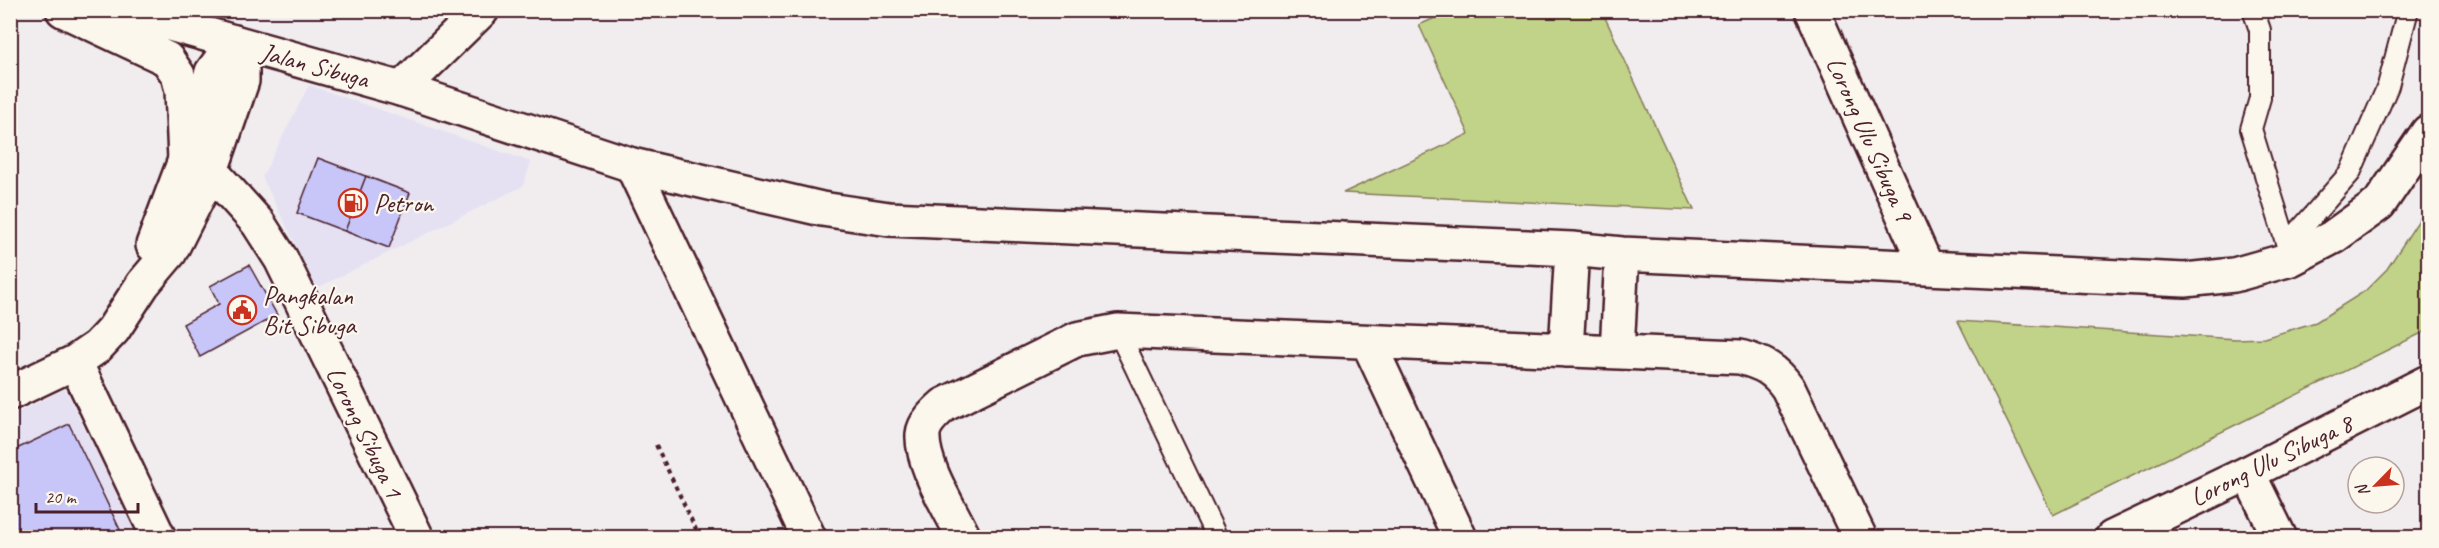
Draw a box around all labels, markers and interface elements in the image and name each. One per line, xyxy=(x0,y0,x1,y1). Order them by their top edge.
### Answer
street label: Jalan Sibuga xyxy=(256,35,374,96)
street label: Lorong Ulu Sibuga 9 xyxy=(1819,52,1921,229)
fuel station icon: Petron xyxy=(337,187,369,219)
place label: Petron xyxy=(374,187,434,220)
place label: Pangkalan Bit Sibuga xyxy=(263,279,357,342)
public building icon: Pangkalan Bit Sibuga xyxy=(226,294,258,326)
street label: Lorong Sibuga 1 xyxy=(319,361,411,504)
street label: Lorong Ulu Sibuga 8 xyxy=(2185,406,2360,514)
north arrow xyxy=(2346,455,2406,515)
scale bar xyxy=(36,476,138,514)
text: N xyxy=(2351,479,2374,500)
text: 20 m xyxy=(45,486,78,508)

